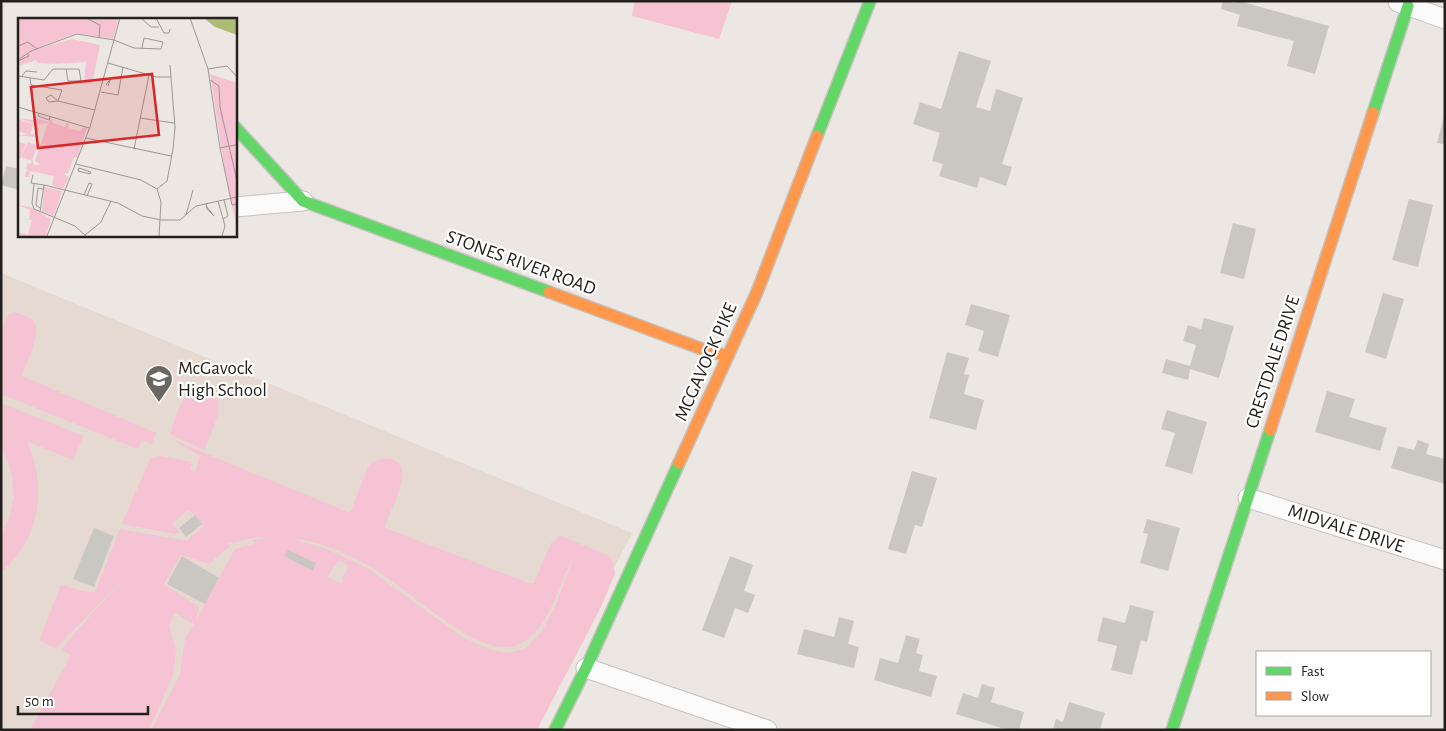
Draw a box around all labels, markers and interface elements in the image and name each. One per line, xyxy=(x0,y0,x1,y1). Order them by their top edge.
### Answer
inset map xyxy=(18,18,236,236)
street label: STONES RIVER ROAD xyxy=(444,227,598,299)
street label: CRESTDALE DRIVE xyxy=(1243,293,1303,431)
street label: MCGAVOCK PIKE xyxy=(671,300,741,424)
place label: McGavock High School xyxy=(178,359,267,400)
school or university icon: McGavock High School xyxy=(144,364,174,403)
street label: MIDVALE DRIVE xyxy=(1286,501,1406,557)
legend xyxy=(1256,651,1431,716)
text: Fast xyxy=(1301,664,1325,679)
scale bar xyxy=(18,684,148,716)
text: Slow xyxy=(1301,689,1329,704)
text: 50 m xyxy=(25,694,54,709)

